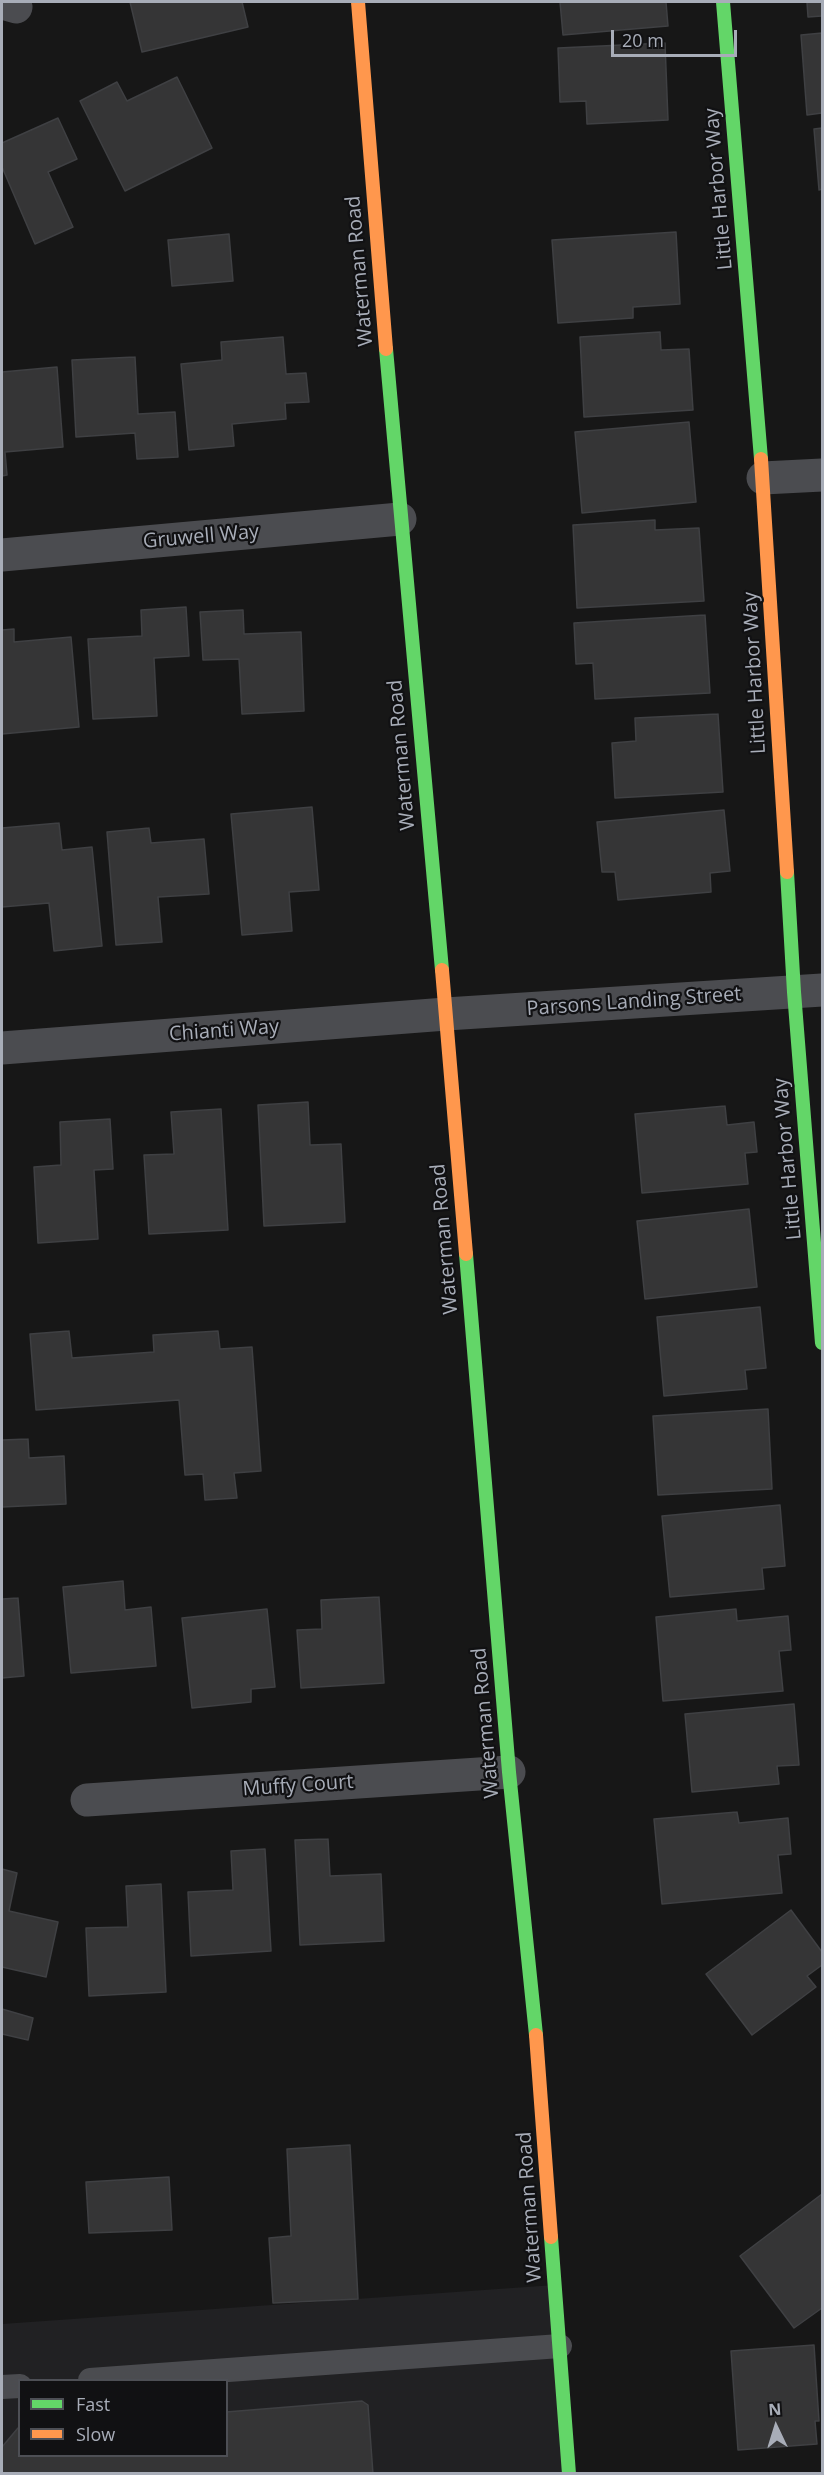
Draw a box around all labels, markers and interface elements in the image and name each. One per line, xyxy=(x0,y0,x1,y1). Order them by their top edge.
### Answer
scale bar xyxy=(614,18,740,56)
text: 20 m xyxy=(622,28,664,52)
street label: Little Harbor Way xyxy=(700,107,738,271)
street label: Waterman Road xyxy=(341,195,379,347)
street label: Gruwell Way xyxy=(142,520,260,554)
street label: Little Harbor Way xyxy=(739,591,771,755)
street label: Waterman Road xyxy=(383,679,421,831)
street label: Parsons Landing Street xyxy=(526,983,742,1021)
street label: Chianti Way xyxy=(168,1015,280,1047)
street label: Little Harbor Way xyxy=(769,1077,807,1241)
street label: Waterman Road xyxy=(426,1163,464,1315)
street label: Waterman Road xyxy=(467,1647,505,1799)
street label: Muffy Court xyxy=(242,1770,354,1802)
street label: Waterman Road xyxy=(513,2131,547,2283)
legend xyxy=(18,2379,228,2457)
text: Fast xyxy=(76,2392,110,2416)
north arrow xyxy=(746,2397,806,2457)
text: N xyxy=(767,2398,782,2420)
text: Slow xyxy=(76,2422,115,2446)

